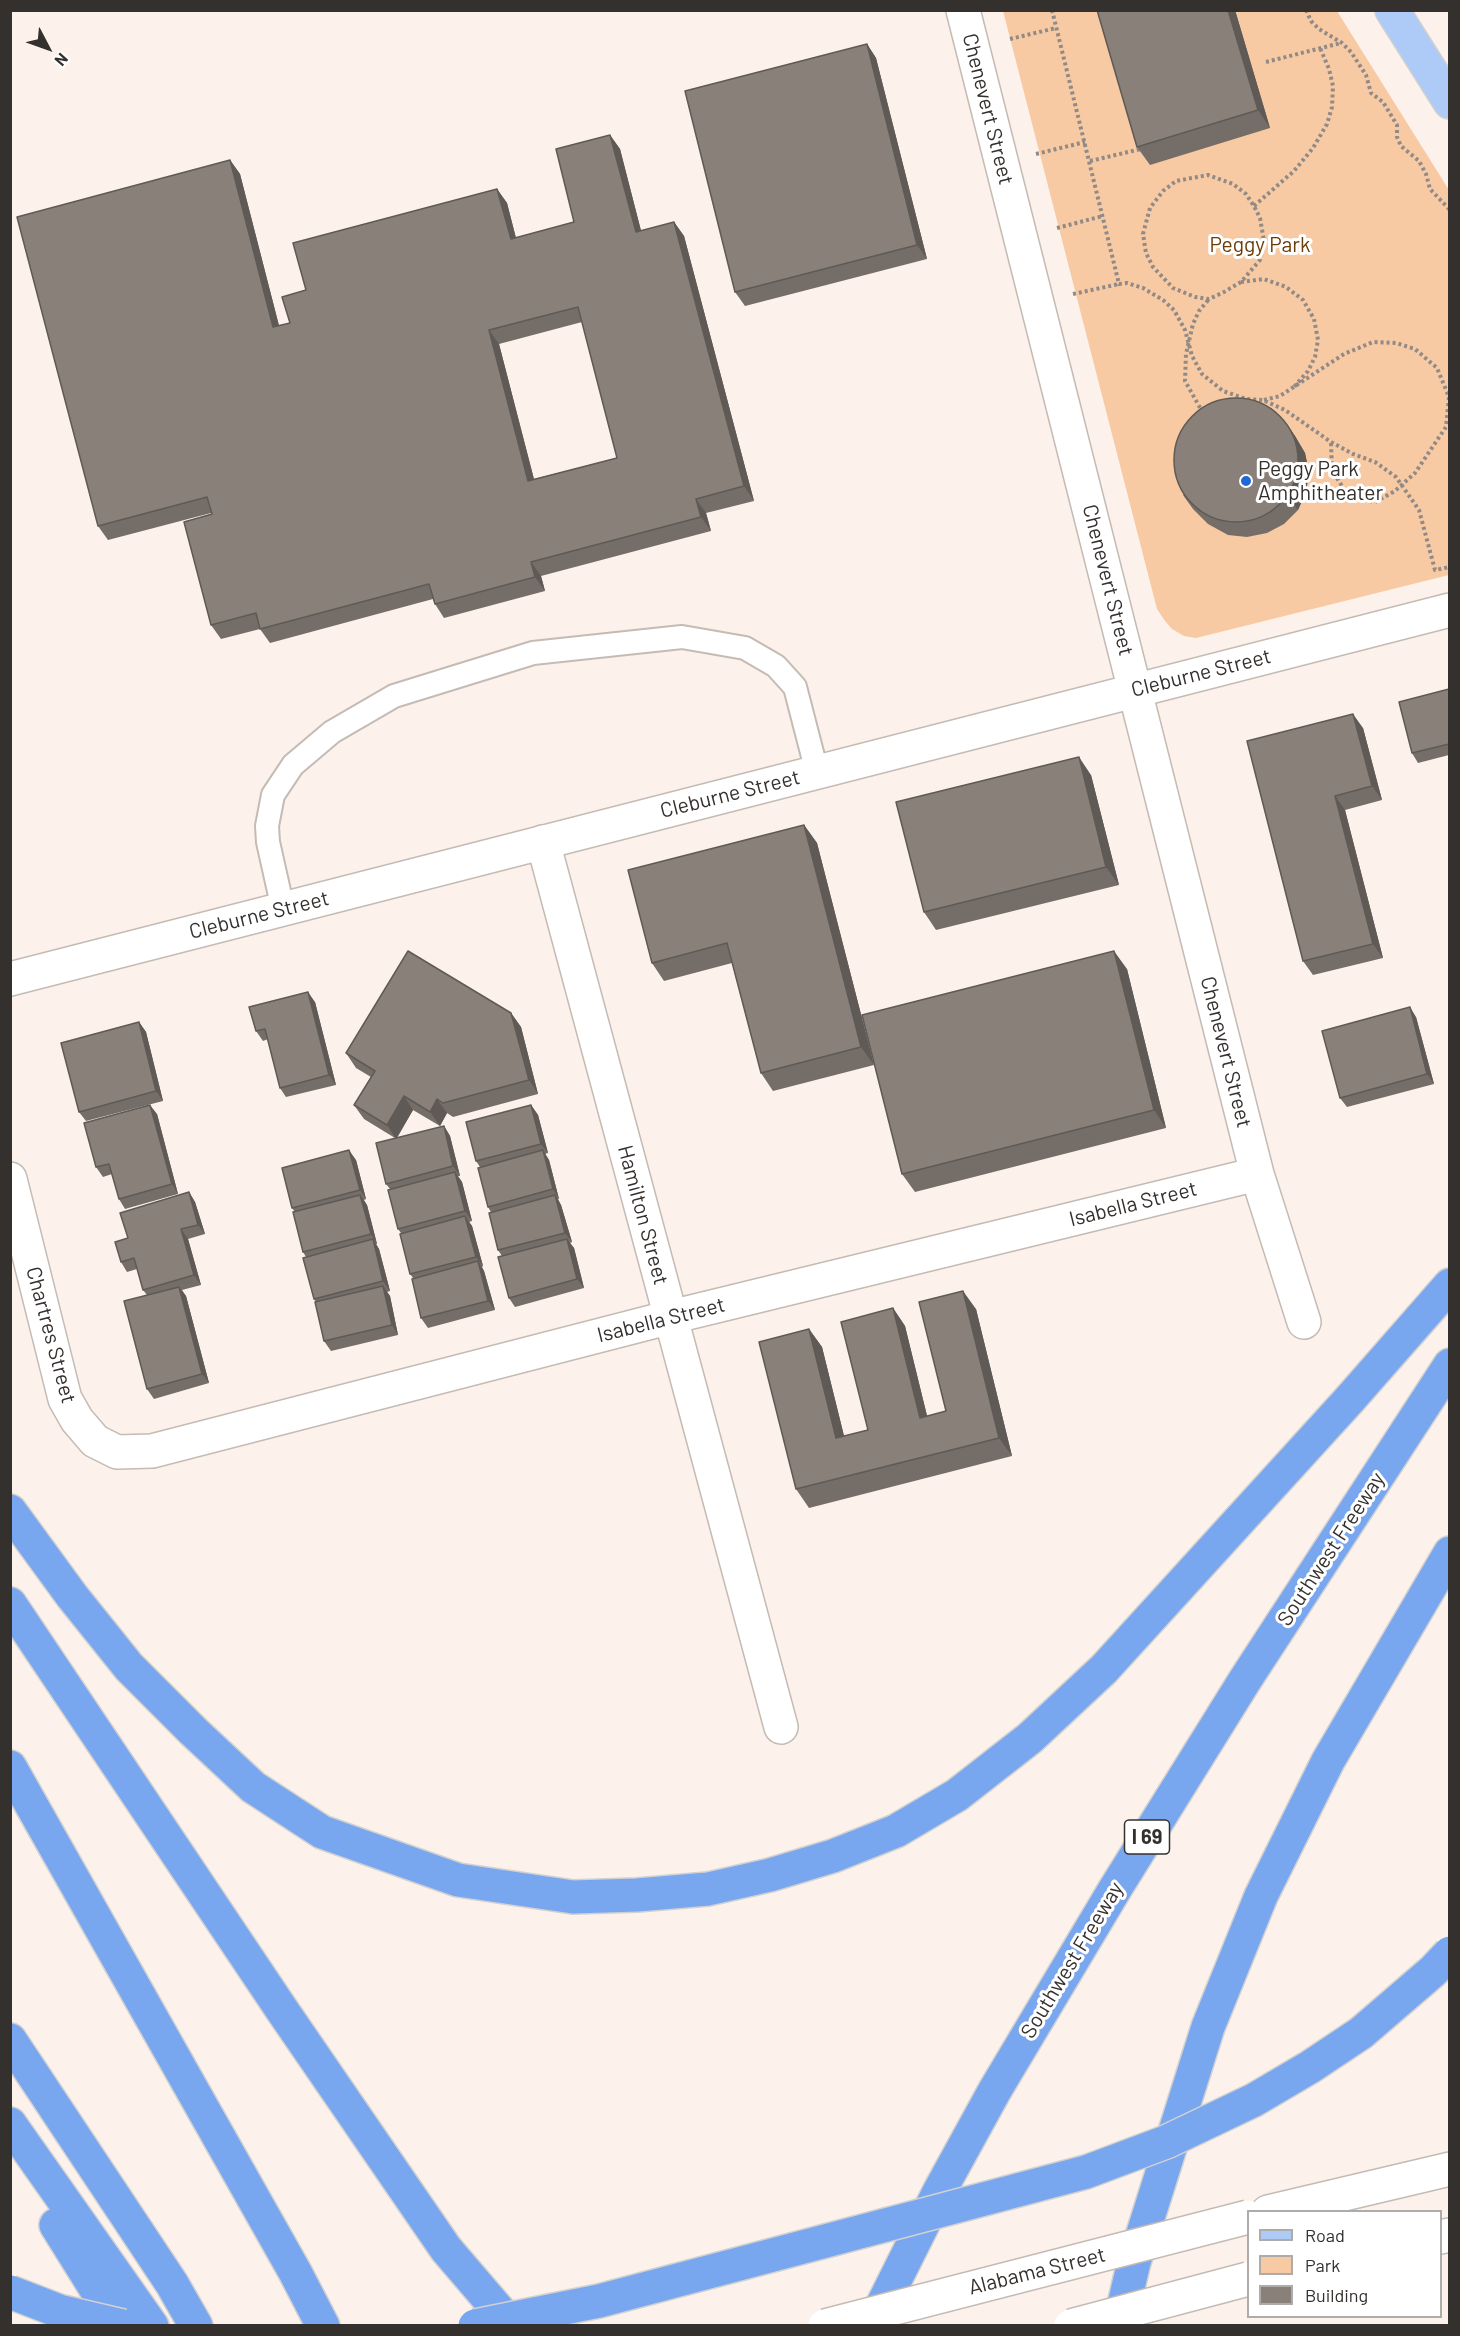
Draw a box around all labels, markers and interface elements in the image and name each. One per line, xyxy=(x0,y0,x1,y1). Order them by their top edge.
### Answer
north arrow xyxy=(18,18,78,78)
street label: Chenevert Street xyxy=(957,31,1019,187)
text: N xyxy=(51,50,73,70)
park label: Peggy Park xyxy=(1210,232,1310,258)
place label: Peggy Park Amphitheater xyxy=(1258,456,1383,506)
marker: Peggy Park Amphitheater xyxy=(1239,474,1253,488)
street label: Chenevert Street xyxy=(1077,502,1139,658)
street label: Cleburne Street xyxy=(1129,643,1273,703)
street label: Cleburne Street xyxy=(658,764,802,824)
street label: Cleburne Street xyxy=(187,885,331,945)
street label: Chenevert Street xyxy=(1195,974,1257,1130)
street label: Hamilton Street xyxy=(612,1142,674,1288)
street label: Isabella Street xyxy=(1067,1176,1199,1232)
street label: Chartres Street xyxy=(21,1264,81,1406)
street label: Isabella Street xyxy=(595,1292,727,1348)
street label: Southwest Freeway xyxy=(1272,1468,1390,1630)
road number: I 69 xyxy=(1124,1820,1170,1854)
street label: Southwest Freeway xyxy=(1015,1877,1129,2043)
legend xyxy=(1247,2210,1442,2318)
text: Road xyxy=(1305,2224,1345,2246)
street label: Alabama Street xyxy=(966,2242,1108,2300)
text: Park xyxy=(1305,2254,1340,2276)
text: Building xyxy=(1305,2284,1368,2306)

